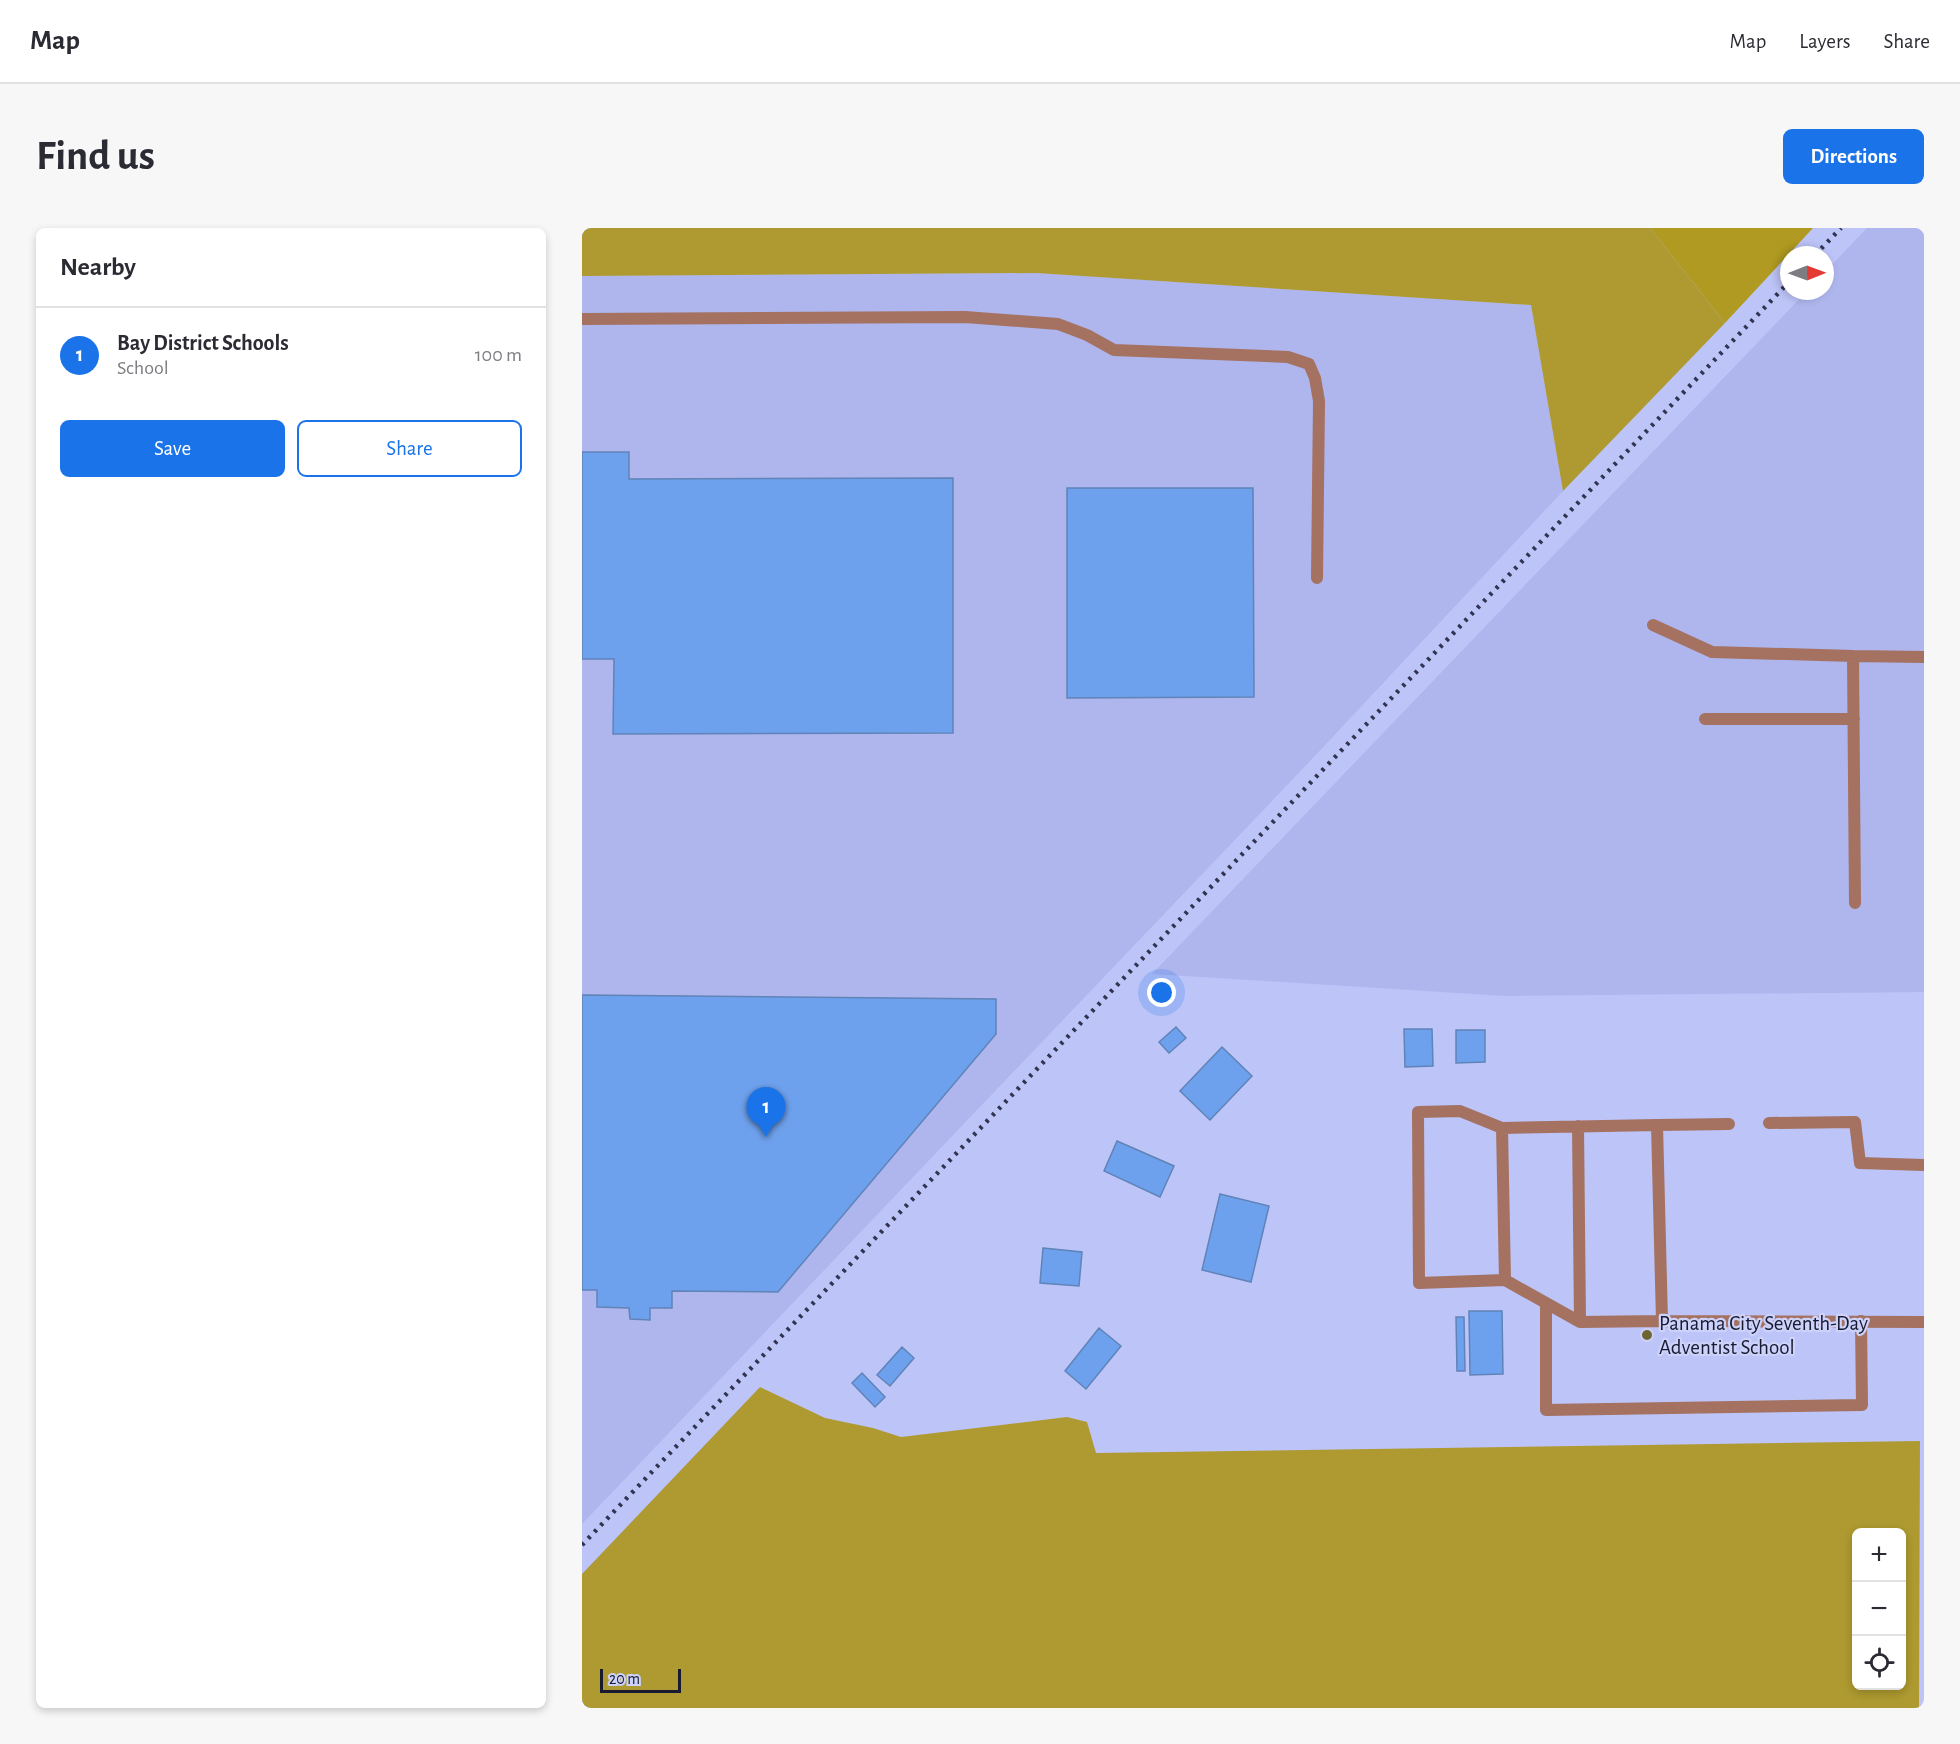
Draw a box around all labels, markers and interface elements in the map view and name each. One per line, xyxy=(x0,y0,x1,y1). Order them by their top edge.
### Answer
text: Map xyxy=(30,27,80,55)
text: Map xyxy=(1730,31,1766,52)
text: Layers xyxy=(1799,31,1850,52)
text: Share xyxy=(1883,31,1930,52)
button: Directions xyxy=(1783,129,1924,184)
text: Find us xyxy=(36,135,155,177)
north arrow xyxy=(1780,246,1834,300)
text: Nearby xyxy=(60,254,136,280)
text: Bay District Schools xyxy=(117,332,289,354)
text: 1 xyxy=(76,345,83,365)
text: 100 m xyxy=(475,345,522,365)
text: School xyxy=(117,358,169,378)
button: Save xyxy=(60,420,285,477)
button: Share xyxy=(297,420,522,477)
your location xyxy=(1147,978,1176,1007)
pin: 1 xyxy=(746,1088,786,1137)
place label: Panama City Seventh-Day Adventist School xyxy=(1659,1313,1868,1358)
marker: Panama City Seventh-Day Adventist School xyxy=(1640,1328,1654,1342)
map controls xyxy=(1852,1528,1906,1690)
button: + xyxy=(1852,1528,1906,1582)
button: − xyxy=(1852,1582,1906,1636)
button: locate xyxy=(1852,1636,1906,1690)
scale bar xyxy=(600,1666,681,1694)
text: 20 m xyxy=(609,1671,640,1687)

